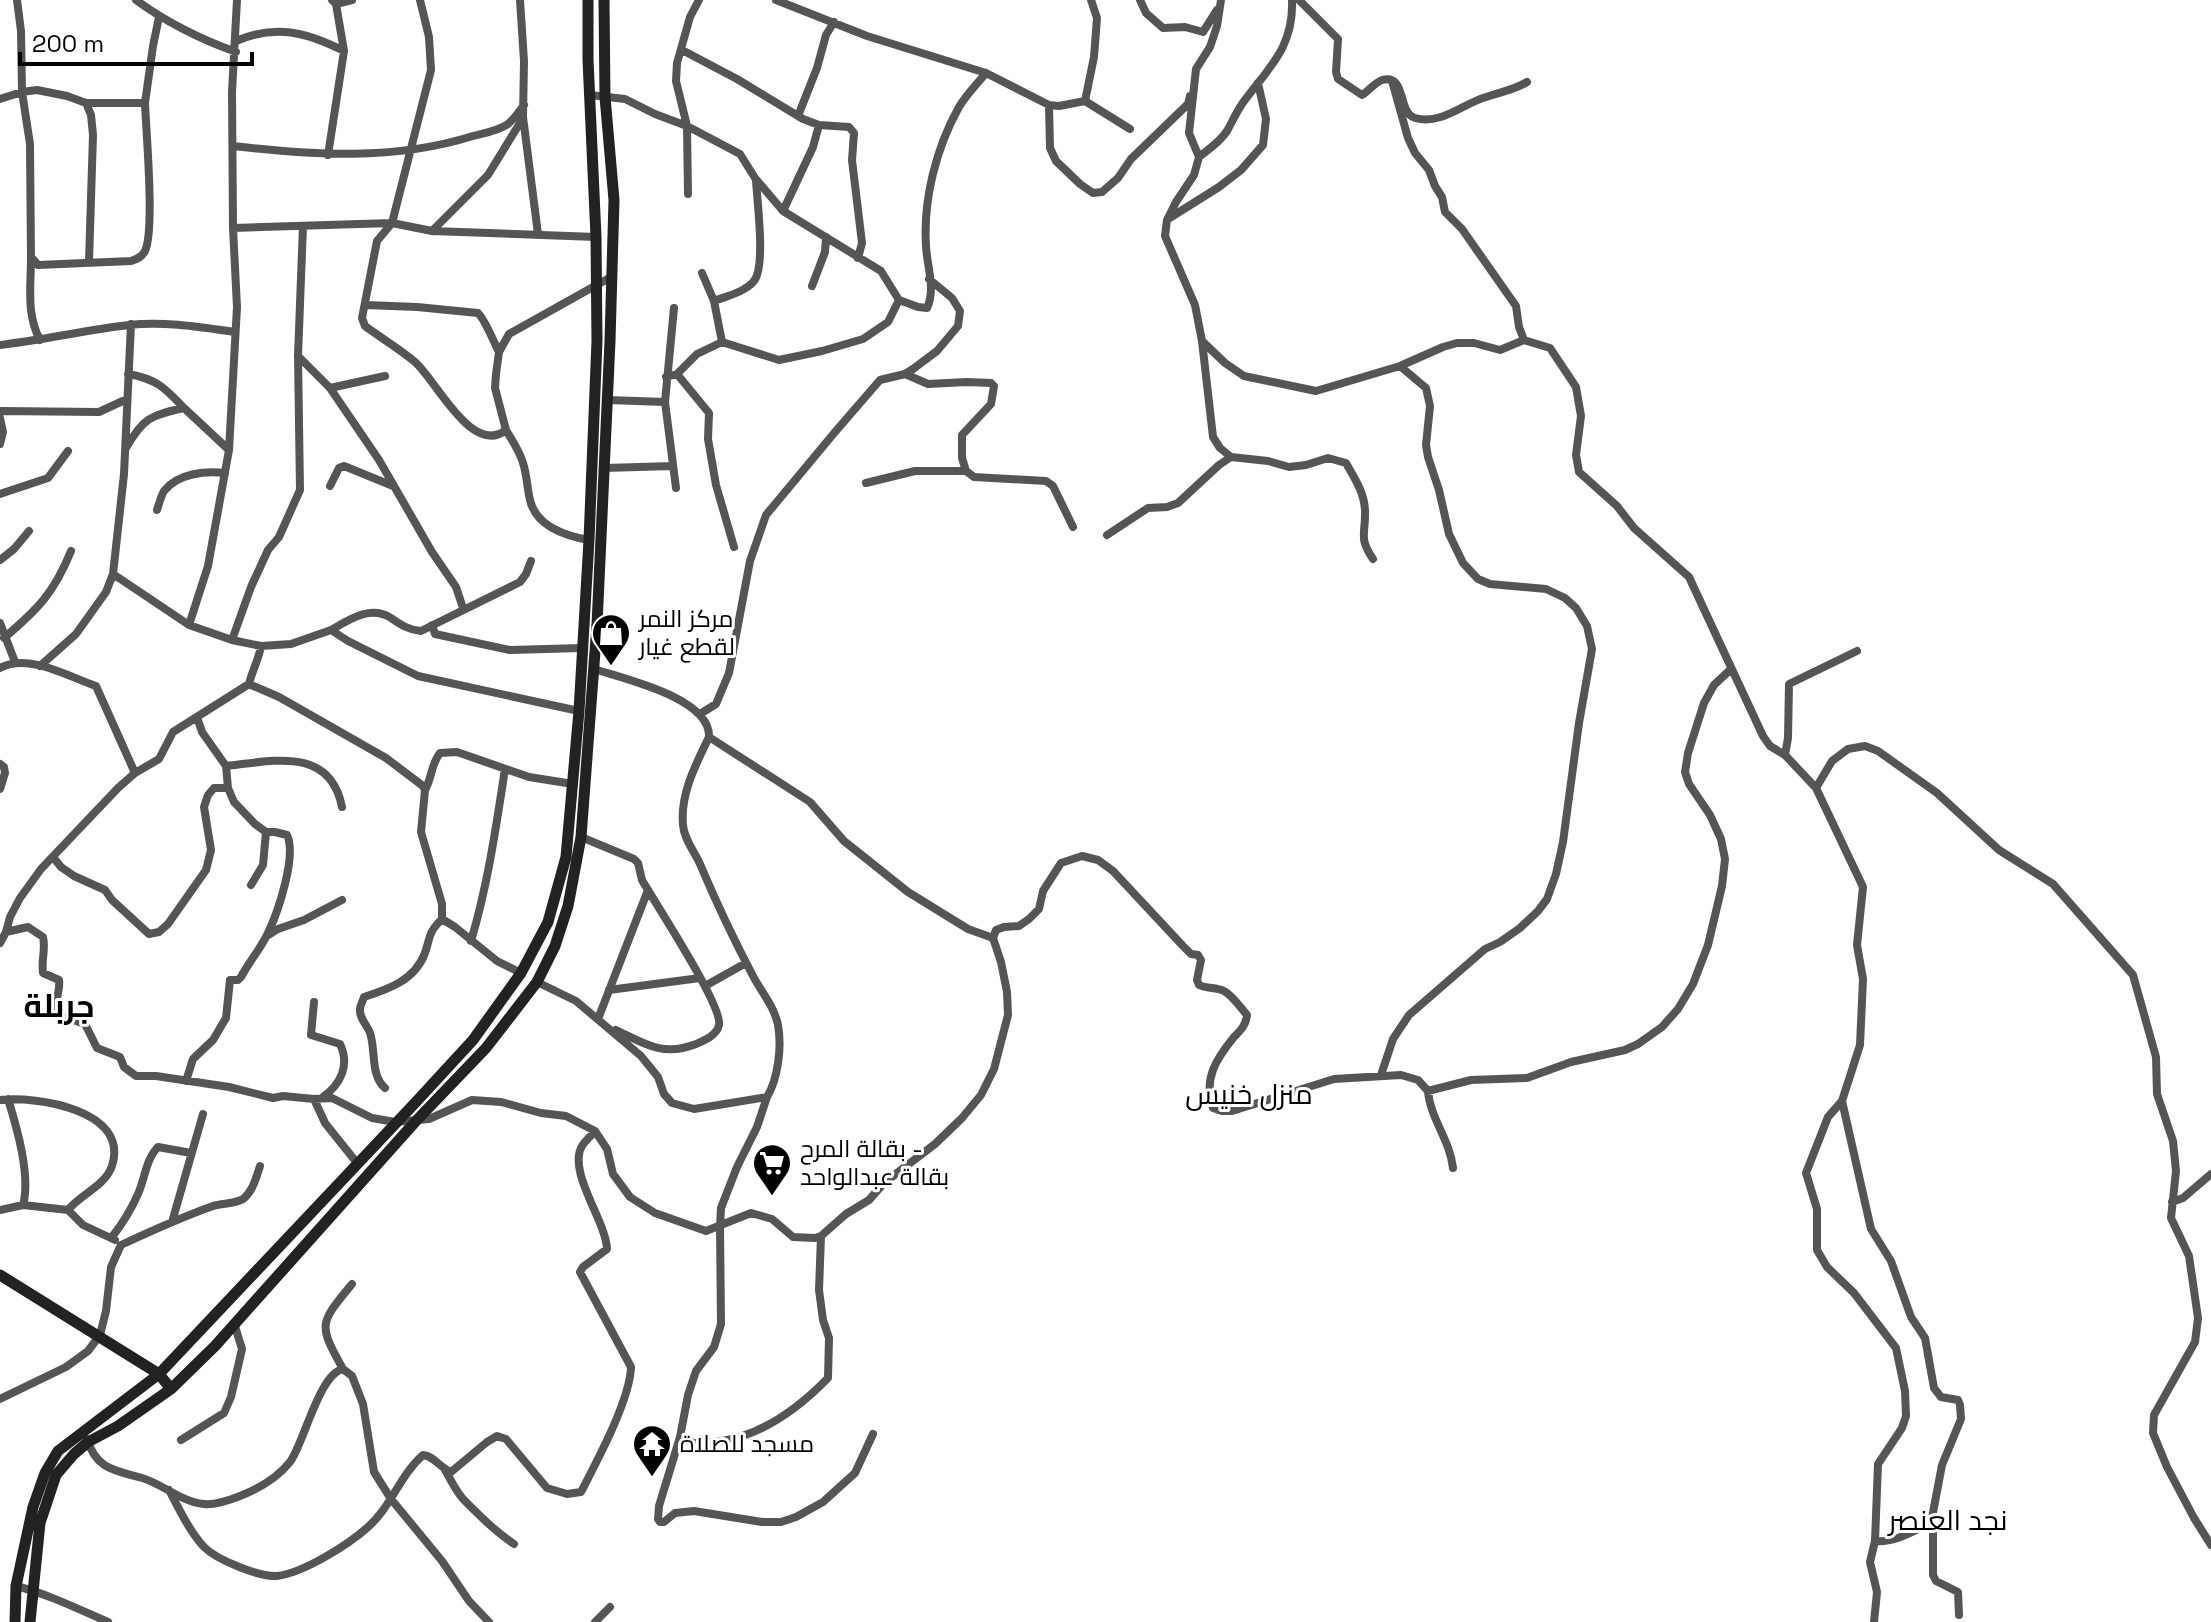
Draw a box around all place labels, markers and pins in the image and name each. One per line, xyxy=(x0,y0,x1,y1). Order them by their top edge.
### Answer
place label: مركز النمر لقطع غيار xyxy=(637,603,735,663)
shop icon: مركز النمر لقطع غيار xyxy=(590,612,632,667)
place label: بقالة المرح - بقالة عبدالواحد xyxy=(800,1133,949,1192)
supermarket icon: بقالة المرح - بقالة عبدالواحد xyxy=(751,1142,793,1197)
temple icon: مسجد للصلاة xyxy=(631,1423,673,1478)
place label: مسجد للصلاة xyxy=(680,1428,814,1459)

